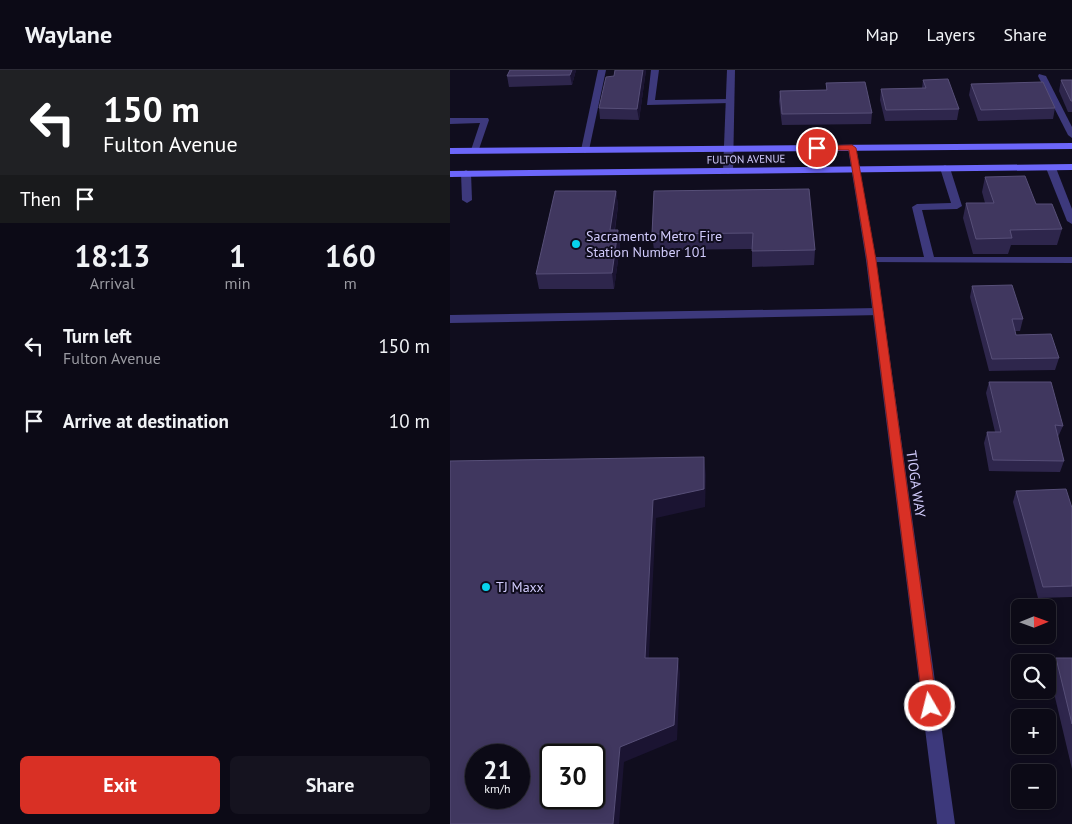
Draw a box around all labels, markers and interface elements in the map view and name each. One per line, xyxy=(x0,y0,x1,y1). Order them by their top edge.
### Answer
text: Waylane xyxy=(25,19,112,50)
text: Map xyxy=(866,23,898,46)
text: Layers xyxy=(926,23,975,46)
text: Share xyxy=(1003,23,1047,46)
text: 150 m xyxy=(103,86,200,132)
icon: left xyxy=(20,90,85,155)
pin xyxy=(796,127,838,169)
text: Fulton Avenue xyxy=(103,130,238,158)
icon: arrive xyxy=(803,134,831,162)
street label: FULTON AVENUE xyxy=(706,151,786,167)
icon: arrive xyxy=(71,185,99,213)
text: Then xyxy=(20,187,61,211)
place label: Sacramento Metro Fire Station Number 101 xyxy=(586,227,722,261)
text: 18:13 xyxy=(74,236,150,275)
text: 1 xyxy=(229,236,246,275)
text: 160 xyxy=(325,236,376,275)
marker: Sacramento Metro Fire Station Number 101 xyxy=(570,238,582,250)
text: Arrival xyxy=(90,273,135,293)
text: min xyxy=(225,273,251,293)
text: m xyxy=(344,273,357,293)
text: Turn left xyxy=(63,324,132,348)
icon: left xyxy=(20,332,48,360)
text: 150 m xyxy=(378,334,430,358)
text: Fulton Avenue xyxy=(63,348,161,368)
icon: arrive xyxy=(20,407,48,435)
text: Arrive at destination xyxy=(63,409,229,433)
text: 10 m xyxy=(389,409,430,433)
street label: TIOGA WAY xyxy=(902,449,930,519)
place label: TJ Maxx xyxy=(496,578,544,596)
marker: TJ Maxx xyxy=(480,581,492,593)
north arrow xyxy=(1011,599,1056,644)
map controls xyxy=(1011,599,1056,809)
button: search xyxy=(1011,654,1056,699)
position arrow xyxy=(903,679,955,731)
button: + xyxy=(1011,709,1056,754)
speed limit sign: 30 xyxy=(540,744,605,809)
text: 21 xyxy=(483,754,512,786)
button: Exit xyxy=(20,756,220,814)
button: Share xyxy=(230,756,430,814)
button: − xyxy=(1011,764,1056,809)
text: km/h xyxy=(484,781,511,796)

